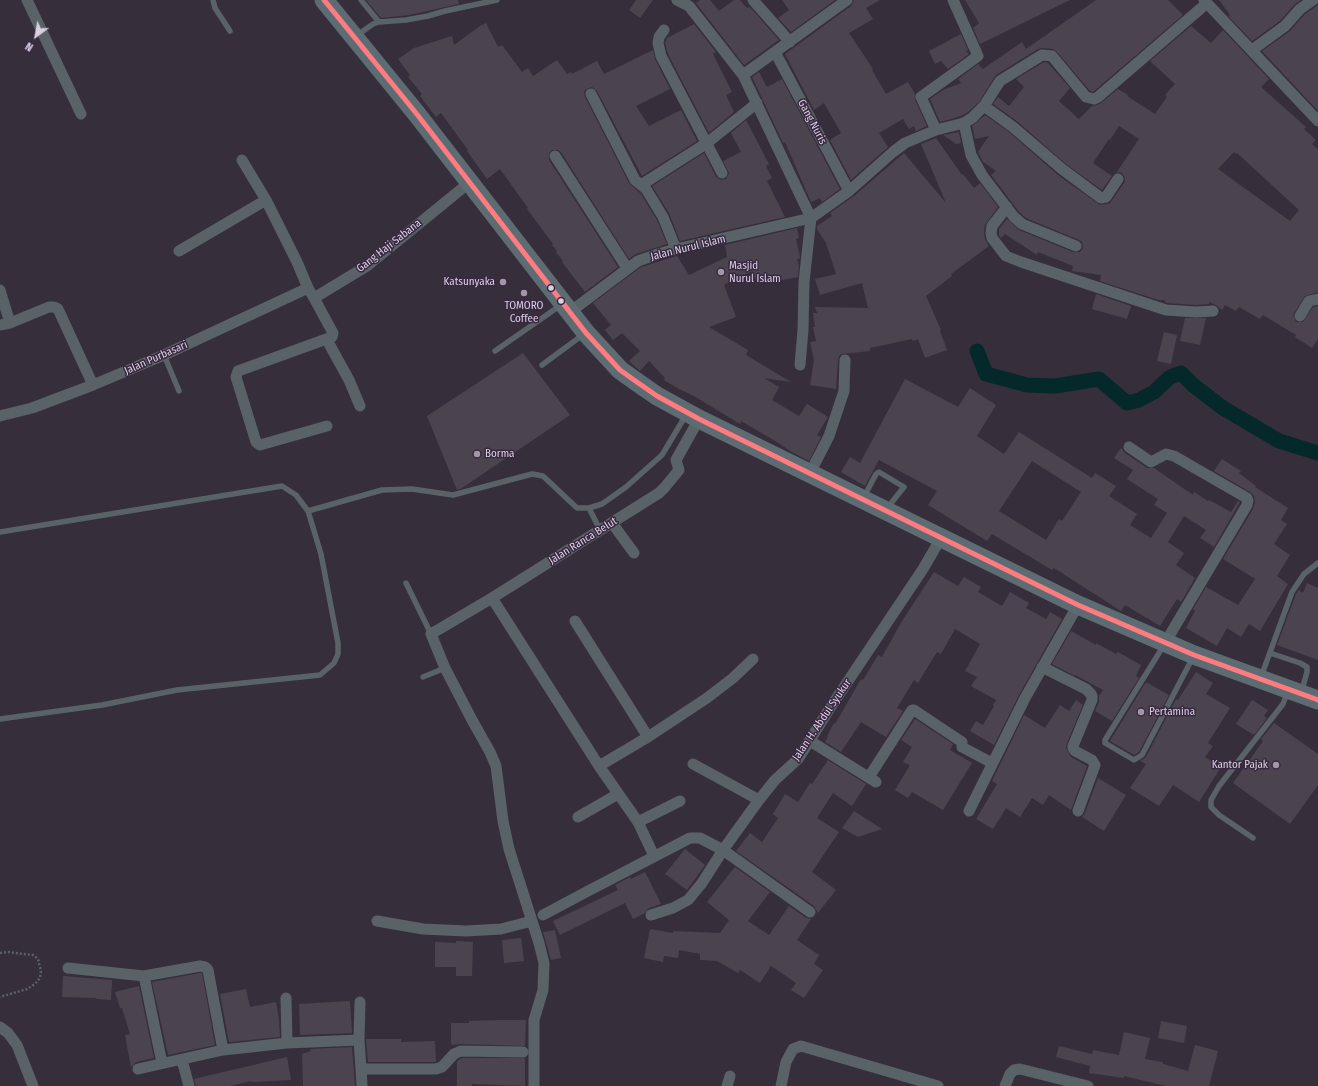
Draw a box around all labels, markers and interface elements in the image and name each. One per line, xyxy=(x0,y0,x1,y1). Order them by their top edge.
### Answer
north arrow xyxy=(16,16,56,56)
text: N xyxy=(23,39,36,54)
street label: Gang Nuris xyxy=(795,97,829,147)
street label: Gang Haji Sabana xyxy=(354,217,424,275)
street label: Jalan Nurul Islam xyxy=(649,232,727,264)
place label: Masjid Nurul Islam xyxy=(729,259,781,285)
marker: Masjid Nurul Islam xyxy=(716,267,726,277)
place label: Katsunyaka xyxy=(444,275,495,289)
marker: Katsunyaka xyxy=(498,277,508,287)
unlabelled marker xyxy=(546,283,556,293)
marker: TOMORO Coffee xyxy=(519,288,529,298)
unlabelled marker xyxy=(556,296,566,306)
place label: TOMORO Coffee xyxy=(505,299,543,325)
street label: Jalan Purbasari xyxy=(122,338,190,378)
place label: Borma xyxy=(485,447,514,461)
marker: Borma xyxy=(472,449,482,459)
street label: Jalan Ranca Belut xyxy=(546,515,620,567)
street label: Jalan H. Abdul Syukur xyxy=(790,677,854,763)
place label: Pertamina xyxy=(1149,705,1195,719)
marker: Pertamina xyxy=(1136,707,1146,717)
place label: Kantor Pajak xyxy=(1212,758,1268,772)
marker: Kantor Pajak xyxy=(1271,760,1281,770)

